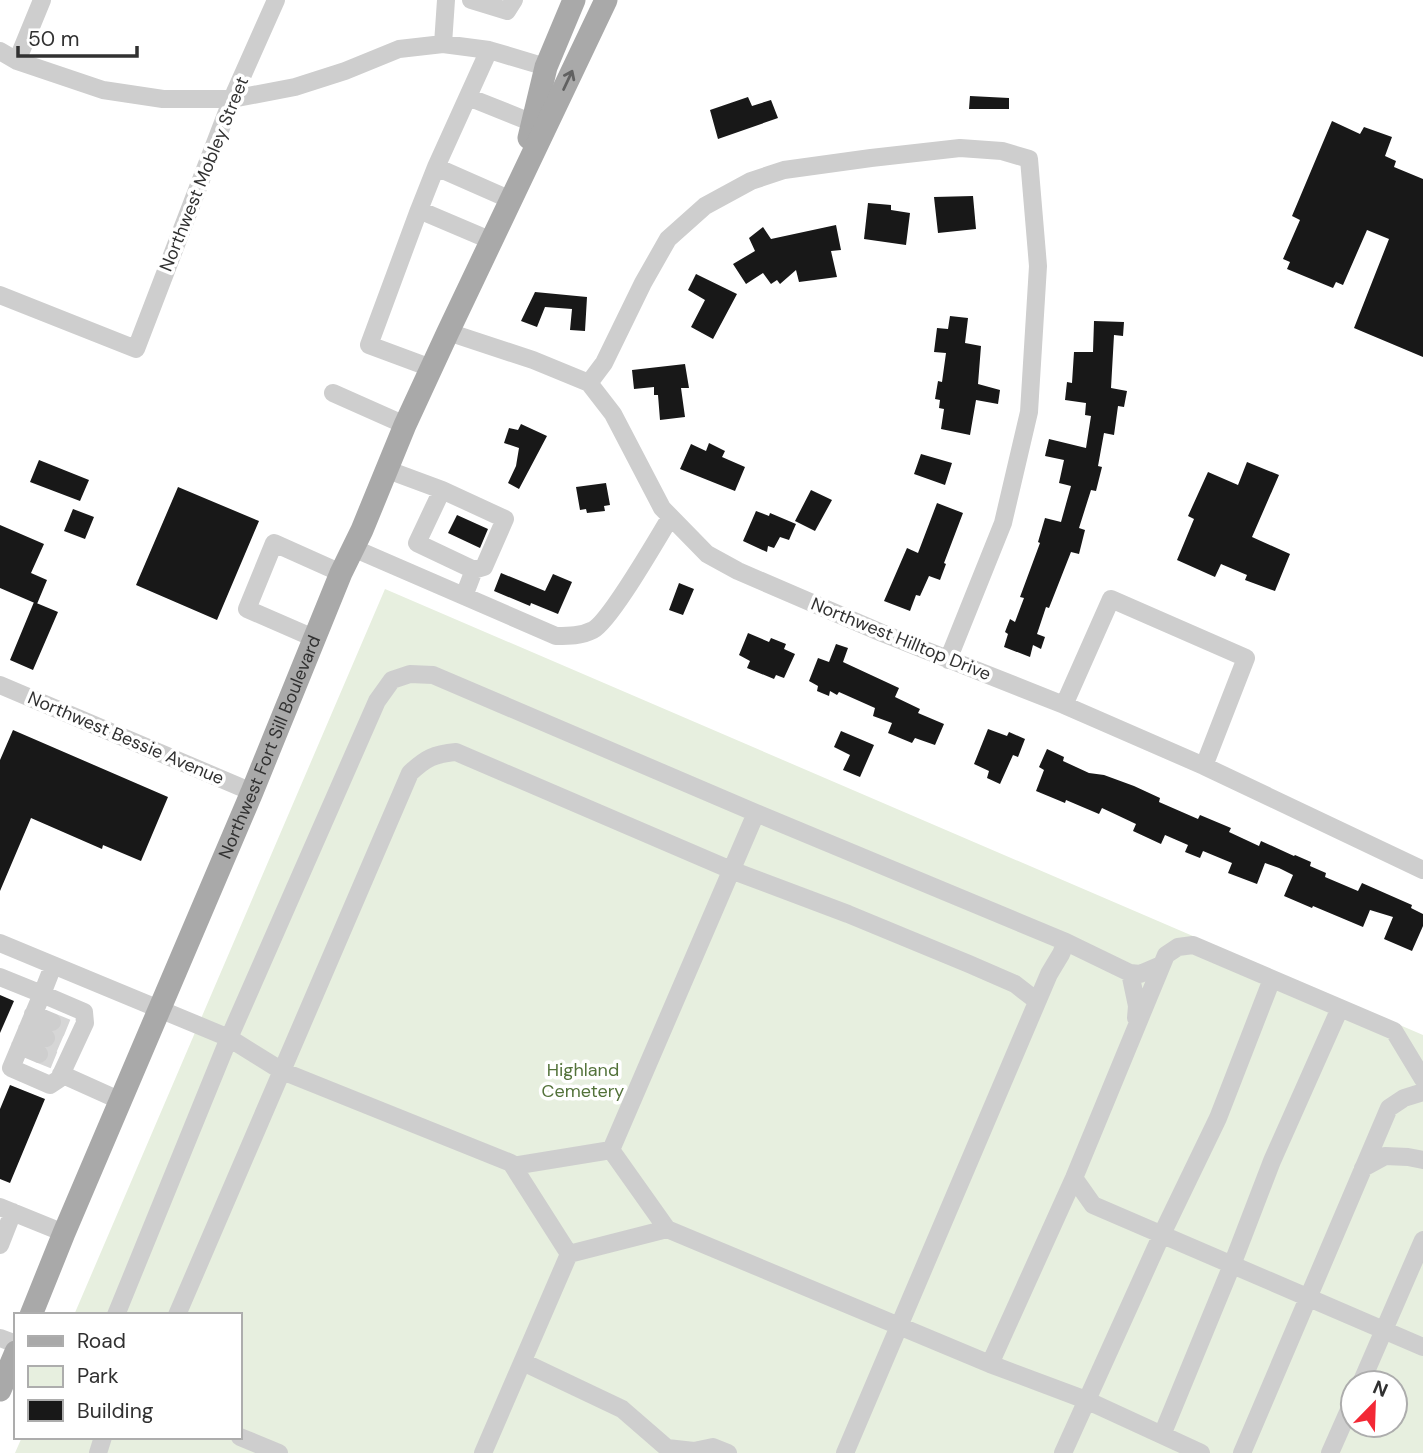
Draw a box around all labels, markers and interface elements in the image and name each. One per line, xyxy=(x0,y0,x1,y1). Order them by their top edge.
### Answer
scale bar xyxy=(18,14,136,58)
text: 50 m xyxy=(28,25,79,53)
one-way arrow xyxy=(562,70,575,91)
street label: Northwest Mobley Street xyxy=(154,73,254,275)
street label: Northwest Hilltop Drive xyxy=(807,592,995,686)
street label: Northwest Fort Sill Boulevard xyxy=(213,632,326,863)
street label: Northwest Bessie Avenue xyxy=(24,686,228,790)
park label: Highland Cemetery xyxy=(542,1058,624,1103)
legend xyxy=(14,1313,242,1439)
text: Road xyxy=(77,1327,126,1355)
text: Park xyxy=(77,1362,119,1390)
north arrow xyxy=(1339,1369,1409,1439)
text: N xyxy=(1369,1375,1392,1403)
text: Building xyxy=(77,1397,154,1425)

